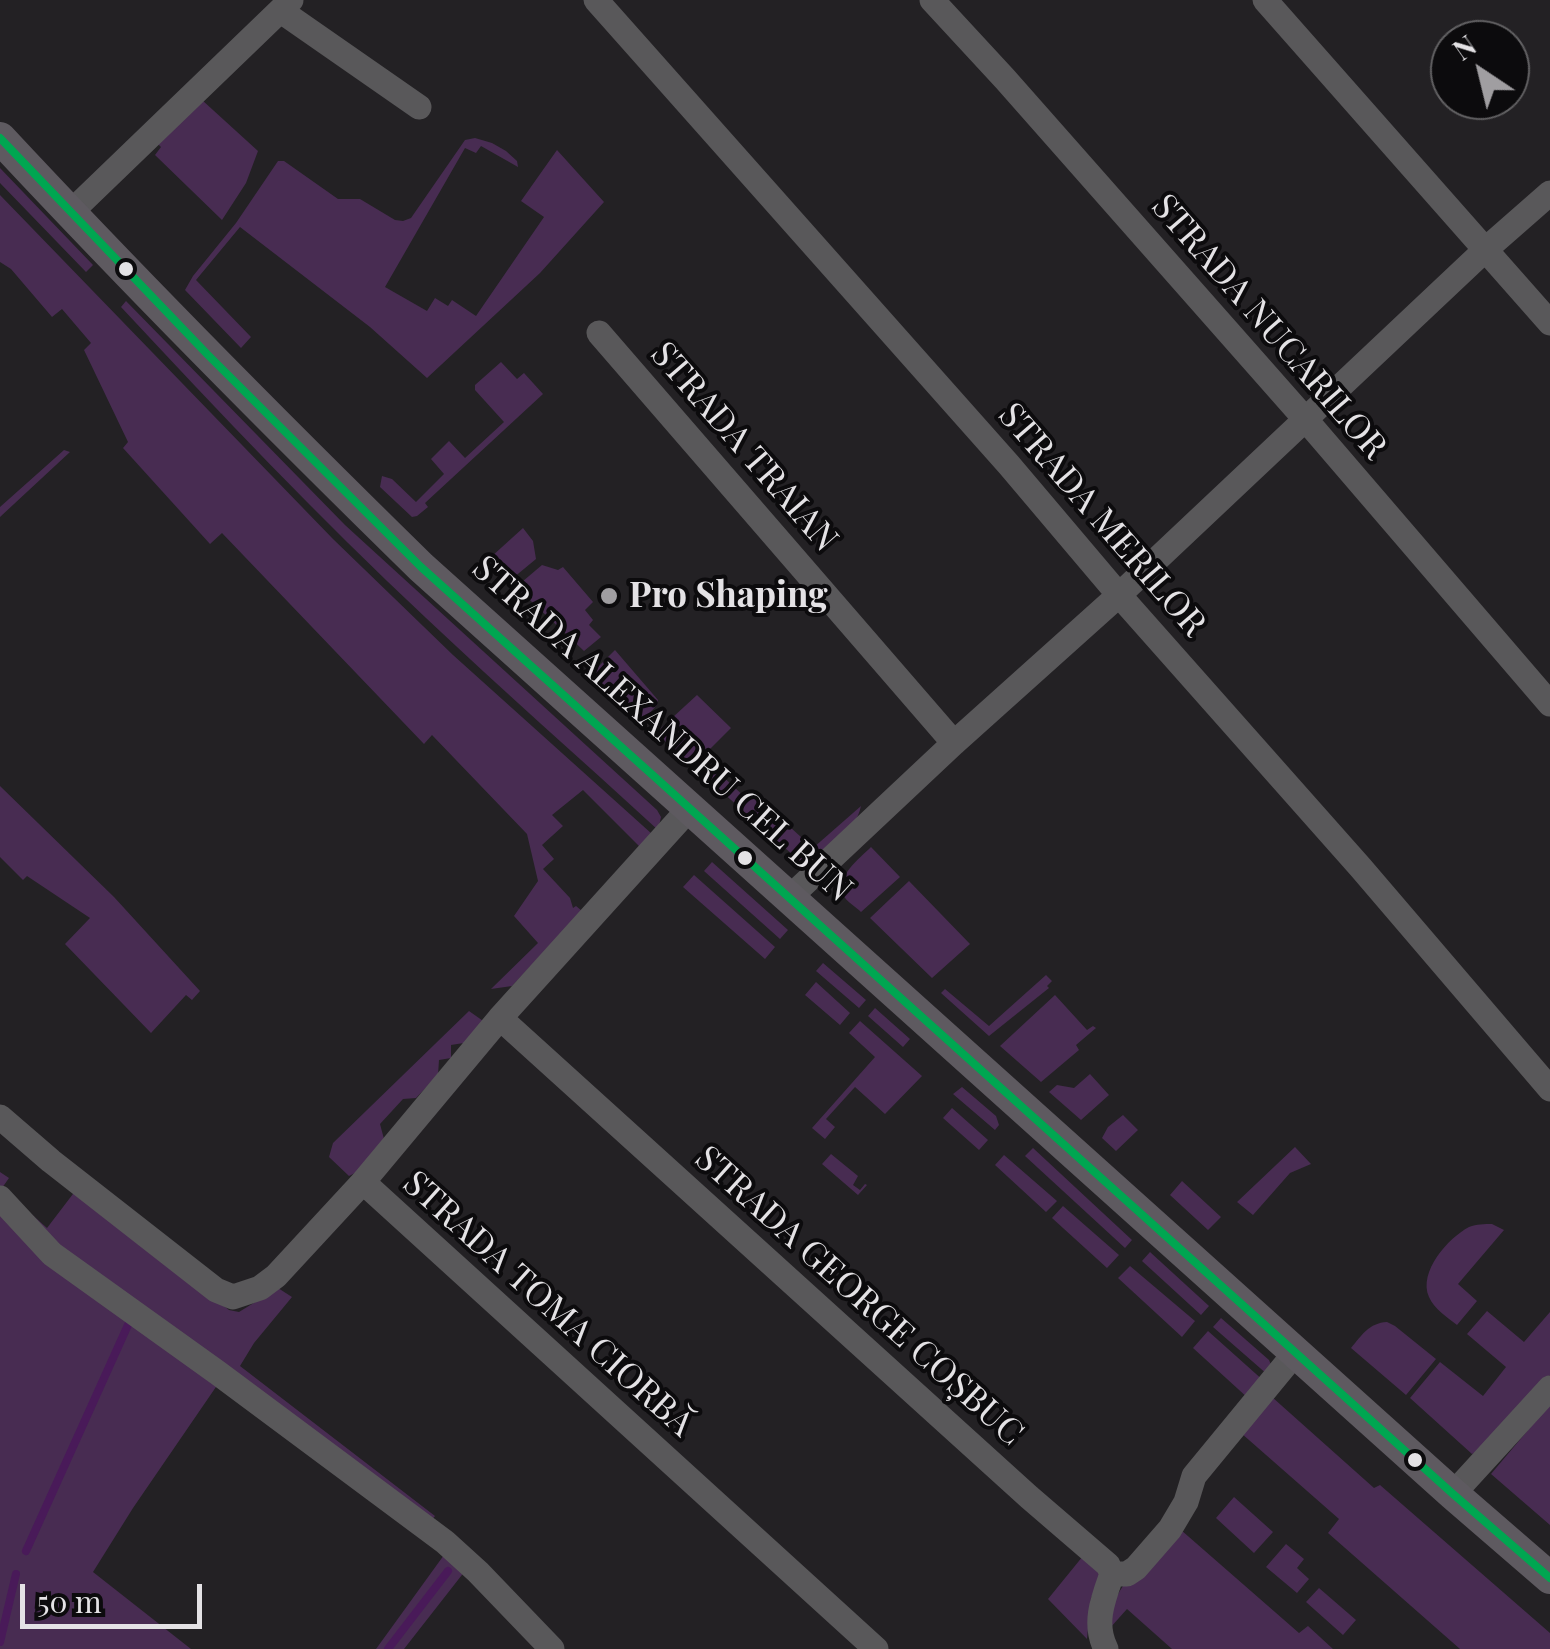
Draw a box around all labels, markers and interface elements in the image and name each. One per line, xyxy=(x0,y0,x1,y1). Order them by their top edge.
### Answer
north arrow xyxy=(1430,20,1530,120)
text: N xyxy=(1445,26,1483,68)
street label: STRADA NUCARILOR xyxy=(1143,186,1395,468)
unlabelled marker xyxy=(116,259,136,279)
street label: STRADA TRAIAN xyxy=(642,334,846,560)
street label: STRADA MERILOR xyxy=(989,395,1215,645)
street label: STRADA ALEXANDRU CEL BUN xyxy=(464,547,860,911)
place label: Pro Shaping xyxy=(629,575,828,617)
marker: Pro Shaping xyxy=(598,585,620,607)
unlabelled marker xyxy=(735,848,755,868)
street label: STRADA GEORGE COȘBUC xyxy=(686,1137,1032,1455)
street label: STRADA TOMA CIORBĂ xyxy=(394,1163,702,1445)
unlabelled marker xyxy=(1405,1450,1425,1470)
scale bar xyxy=(25,1564,208,1626)
text: 50 m xyxy=(37,1581,102,1621)

